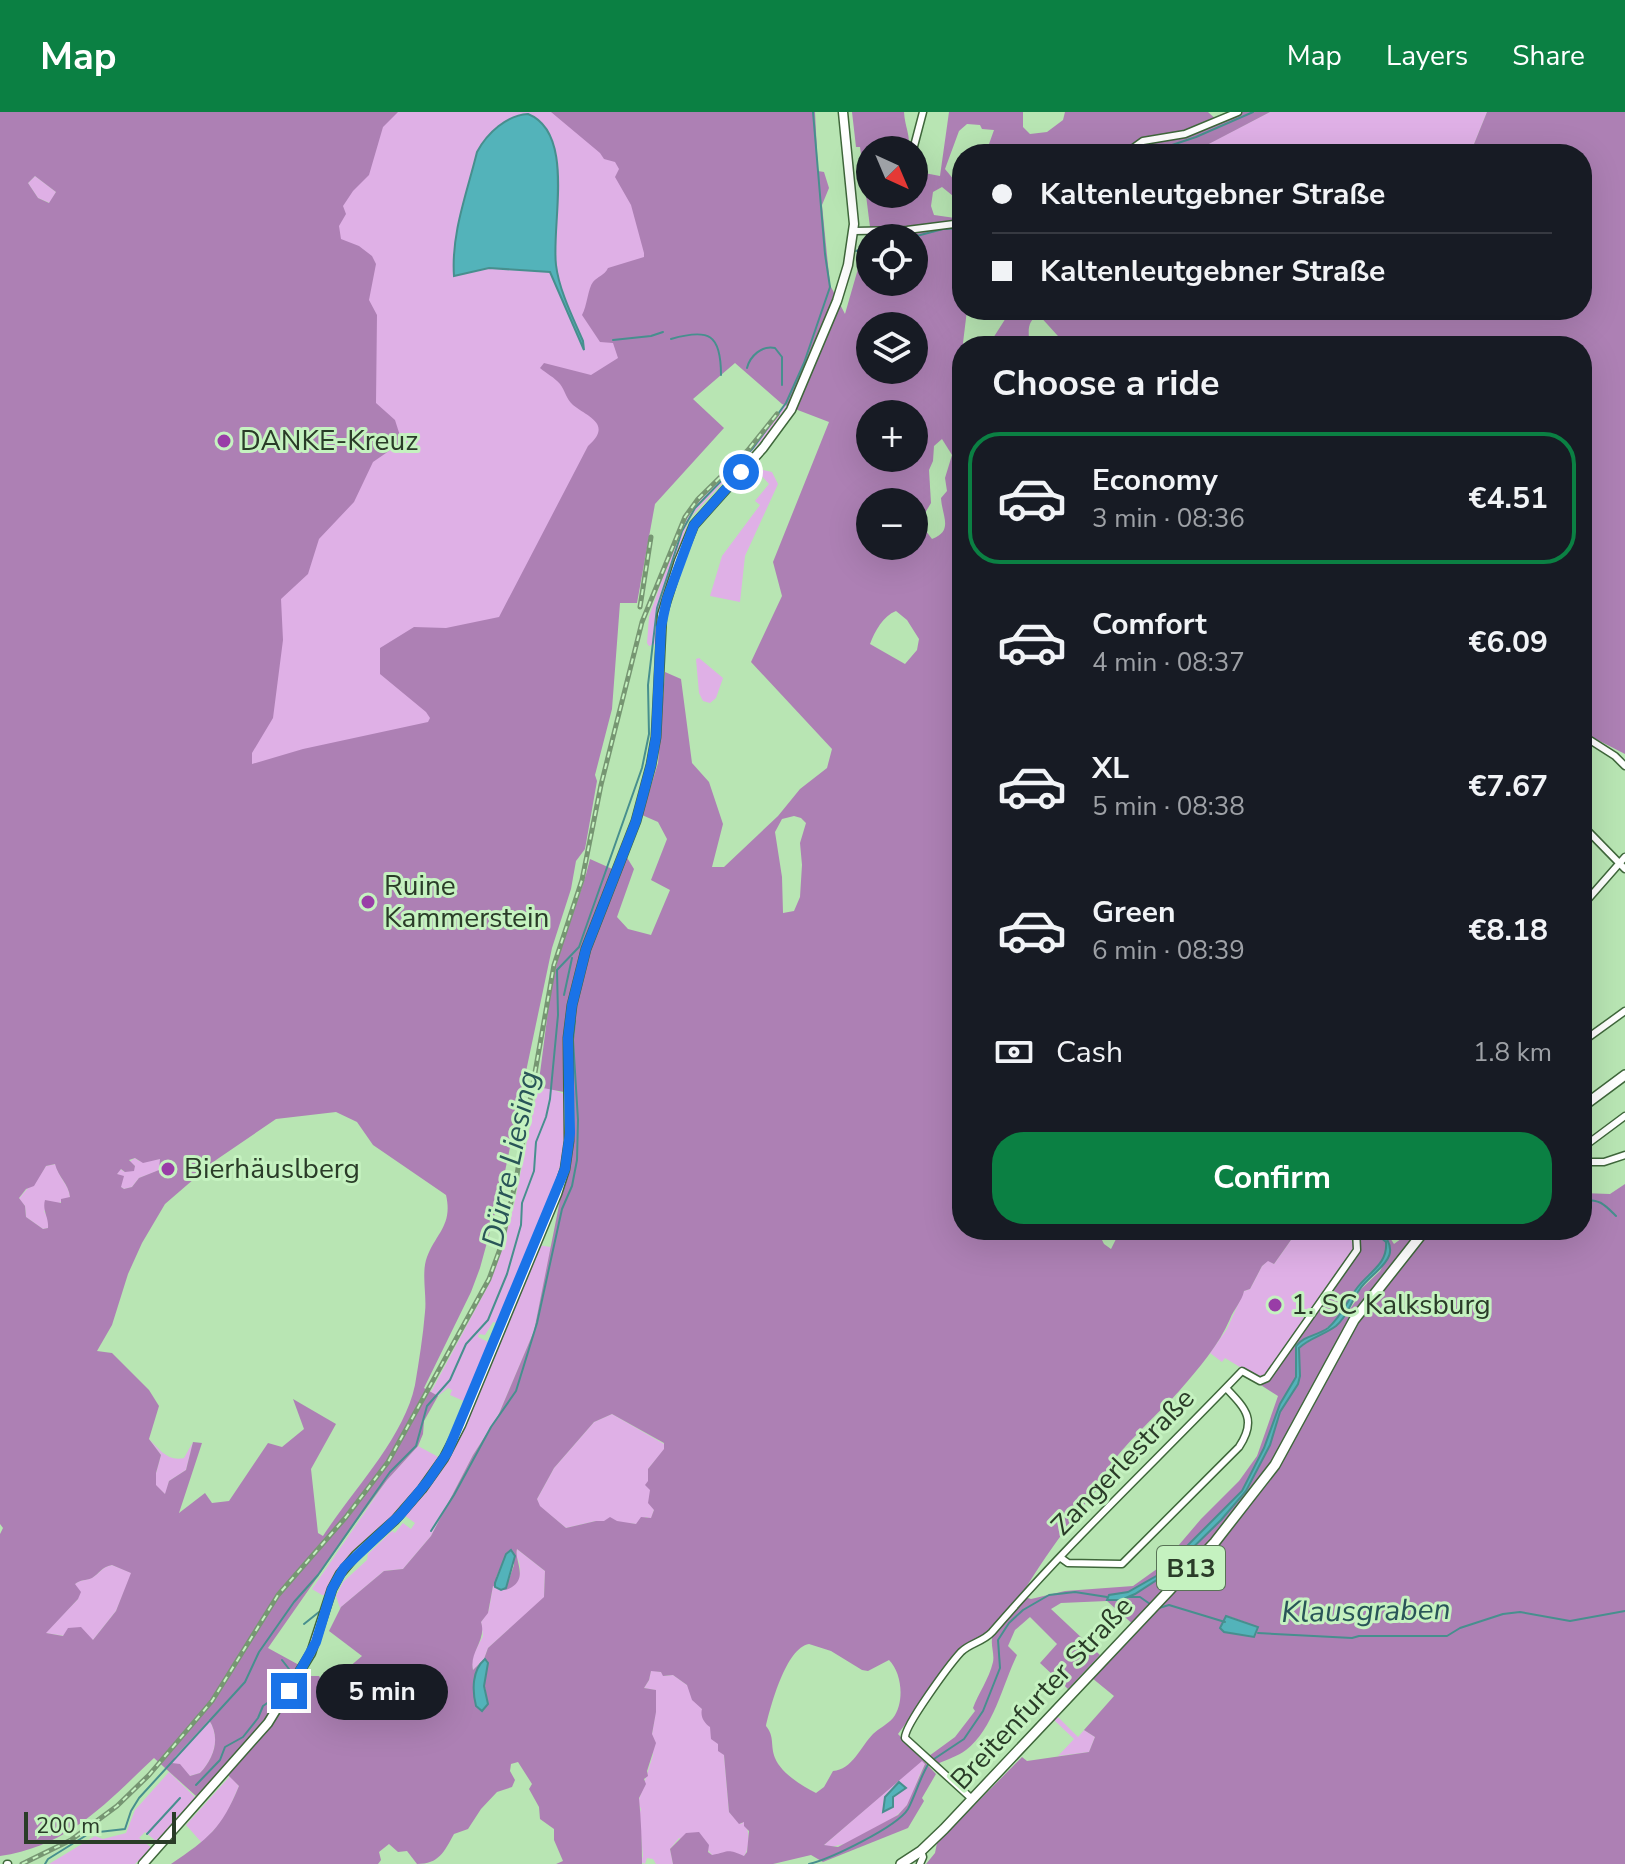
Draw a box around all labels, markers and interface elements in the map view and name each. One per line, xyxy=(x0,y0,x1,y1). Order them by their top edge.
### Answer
text: Map xyxy=(40,31,117,82)
text: Map xyxy=(1287,37,1342,75)
text: Layers xyxy=(1386,37,1468,75)
text: Share xyxy=(1512,37,1585,75)
north arrow xyxy=(856,136,928,208)
map controls xyxy=(856,136,928,560)
text: Kaltenleutgebner Straße xyxy=(1040,174,1385,215)
button: locate xyxy=(856,224,928,296)
text: Kaltenleutgebner Straße xyxy=(1040,251,1385,292)
button: layers xyxy=(856,312,928,384)
text: Choose a ride xyxy=(992,359,1220,408)
button: + xyxy=(856,400,928,472)
place label: DANKE-Kreuz xyxy=(240,422,418,460)
marker: DANKE-Kreuz xyxy=(215,432,233,450)
route start xyxy=(723,454,759,490)
text: Economy xyxy=(1092,460,1218,501)
icon: car xyxy=(996,462,1068,534)
text: €4.51 xyxy=(1469,478,1548,519)
button: − xyxy=(856,488,928,560)
text: 3 min · 08:36 xyxy=(1092,501,1245,536)
text: Comfort xyxy=(1092,604,1207,645)
icon: car xyxy=(996,606,1068,678)
text: €6.09 xyxy=(1469,622,1548,663)
text: 4 min · 08:37 xyxy=(1092,645,1245,680)
text: XL xyxy=(1092,748,1129,789)
icon: car xyxy=(996,750,1068,822)
text: €7.67 xyxy=(1469,766,1548,807)
text: 5 min · 08:38 xyxy=(1092,789,1245,824)
place label: Ruine Kammerstein xyxy=(384,867,549,937)
text: Green xyxy=(1092,892,1176,933)
marker: Ruine Kammerstein xyxy=(359,893,377,911)
icon: car xyxy=(996,894,1068,966)
text: €8.18 xyxy=(1469,910,1548,951)
text: 6 min · 08:39 xyxy=(1092,933,1245,968)
icon: cash xyxy=(992,1030,1036,1074)
text: Cash xyxy=(1056,1032,1123,1073)
text: 1.8 km xyxy=(1473,1035,1552,1070)
water label: Dürre Liesing xyxy=(472,1067,550,1251)
button: Confirm xyxy=(992,1132,1552,1224)
place label: Bierhäuslberg xyxy=(184,1150,360,1188)
marker: Bierhäuslberg xyxy=(159,1160,177,1178)
place label: 1. SC Kalksburg xyxy=(1291,1286,1491,1324)
marker: 1. SC Kalksburg xyxy=(1266,1296,1284,1314)
street label: Zangerlestraße xyxy=(1043,1380,1203,1544)
road number: B13 xyxy=(1157,1546,1225,1590)
street label: Breitenfurter Straße xyxy=(942,1588,1142,1798)
water label: Klausgraben xyxy=(1281,1589,1451,1633)
callout: 5 min xyxy=(317,1663,449,1719)
route end xyxy=(271,1673,307,1709)
text: 5 min xyxy=(348,1674,416,1709)
scale bar xyxy=(24,1808,176,1844)
text: 200 m xyxy=(36,1811,100,1841)

